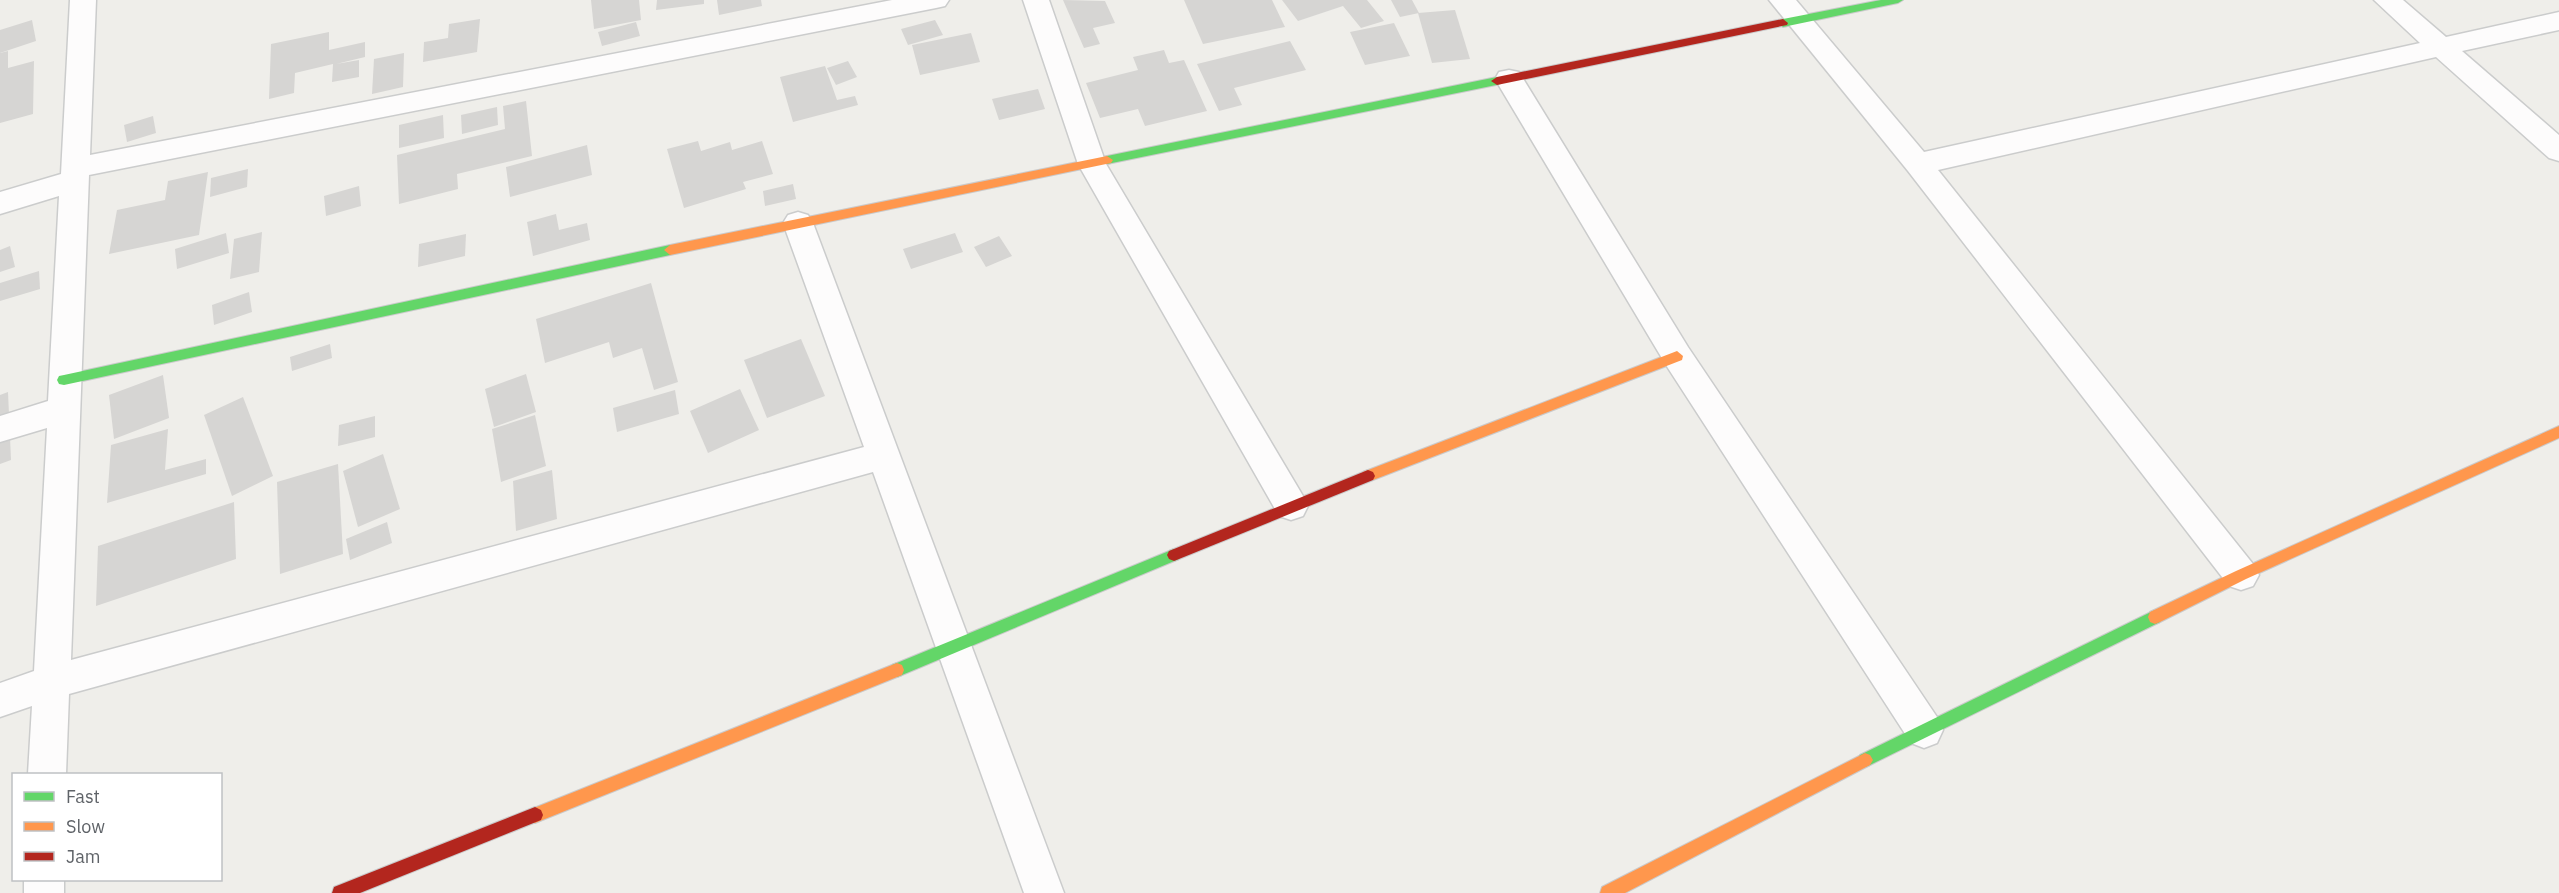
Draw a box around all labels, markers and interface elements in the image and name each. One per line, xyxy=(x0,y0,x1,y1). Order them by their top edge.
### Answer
legend xyxy=(12,773,222,881)
text: Fast xyxy=(66,785,100,808)
text: Slow xyxy=(66,815,105,838)
text: Jam xyxy=(66,845,101,868)

